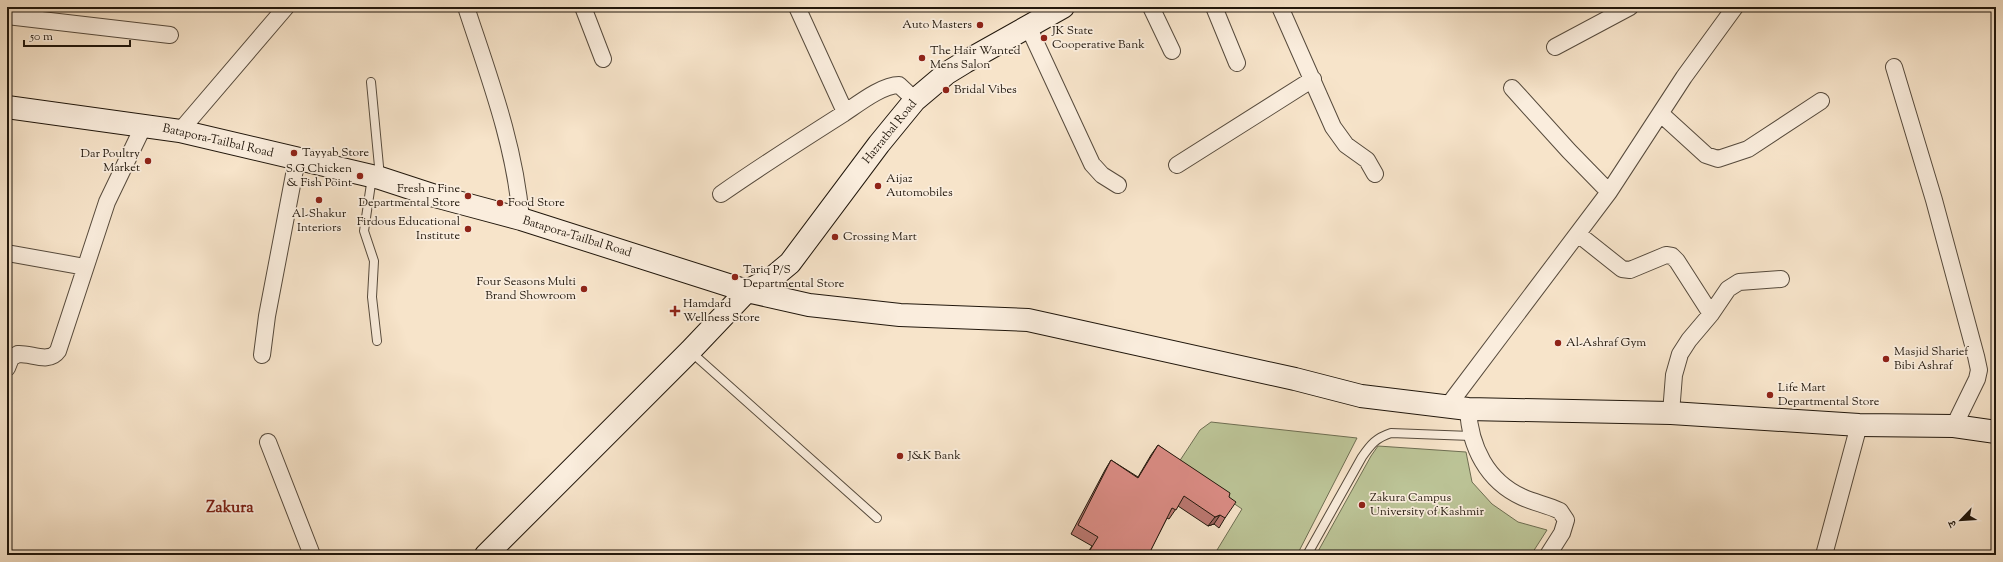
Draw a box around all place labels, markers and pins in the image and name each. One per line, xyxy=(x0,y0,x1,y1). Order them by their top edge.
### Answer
place label: Auto Masters xyxy=(902,16,972,34)
marker: Auto Masters xyxy=(975,20,985,30)
place label: JK State Cooperative Bank xyxy=(1051,22,1145,54)
marker: JK State Cooperative Bank xyxy=(1039,33,1049,43)
place label: The Hair Wanted Mens Salon xyxy=(930,42,1021,74)
marker: The Hair Wanted Mens Salon xyxy=(917,53,927,63)
place label: Bridal Vibes xyxy=(954,81,1017,99)
marker: Bridal Vibes xyxy=(941,85,951,95)
place label: Tayyab Store xyxy=(302,144,370,162)
place label: Dar Poultry Market xyxy=(81,145,140,177)
marker: Tayyab Store xyxy=(289,148,299,158)
marker: Dar Poultry Market xyxy=(143,156,153,166)
place label: S.G Chicken & Fish Point xyxy=(286,160,352,192)
place label: Aijaz Automobiles xyxy=(886,170,953,202)
marker: S.G Chicken & Fish Point xyxy=(355,171,365,181)
place label: Fresh n Fine Departmental Store xyxy=(359,180,460,212)
marker: Aijaz Automobiles xyxy=(873,181,883,191)
marker: Fresh n Fine Departmental Store xyxy=(463,191,473,201)
place label: Food Store xyxy=(508,194,565,212)
marker: Al-Shakur Interiors xyxy=(314,195,324,205)
marker: Food Store xyxy=(495,198,505,208)
place label: Al-Shakur Interiors xyxy=(292,205,347,237)
place label: Firdous Educational Institute xyxy=(357,213,461,245)
marker: Firdous Educational Institute xyxy=(463,224,473,234)
place label: Crossing Mart xyxy=(843,228,917,246)
marker: Crossing Mart xyxy=(830,232,840,242)
place label: Tariq P/S Departmental Store xyxy=(743,261,845,293)
marker: Tariq P/S Departmental Store xyxy=(730,272,740,282)
place label: Four Seasons Multi Brand Showroom xyxy=(477,273,577,305)
marker: Four Seasons Multi Brand Showroom xyxy=(579,284,589,294)
place label: Hamdard Wellness Store xyxy=(683,295,760,327)
marker: Hamdard Wellness Store xyxy=(670,306,680,316)
place label: Al-Ashraf Gym xyxy=(1566,334,1646,352)
marker: Al-Ashraf Gym xyxy=(1553,338,1563,348)
place label: Masjid Sharief Bibi Ashraf xyxy=(1894,343,1969,375)
marker: Masjid Sharief Bibi Ashraf xyxy=(1881,354,1891,364)
place label: Life Mart Departmental Store xyxy=(1778,379,1880,411)
marker: Life Mart Departmental Store xyxy=(1765,390,1775,400)
place label: J&K Bank xyxy=(907,447,961,465)
marker: J&K Bank xyxy=(895,451,905,461)
place label: Zakura Campus University of Kashmir xyxy=(1370,489,1484,521)
marker: Zakura Campus University of Kashmir xyxy=(1357,500,1367,510)

